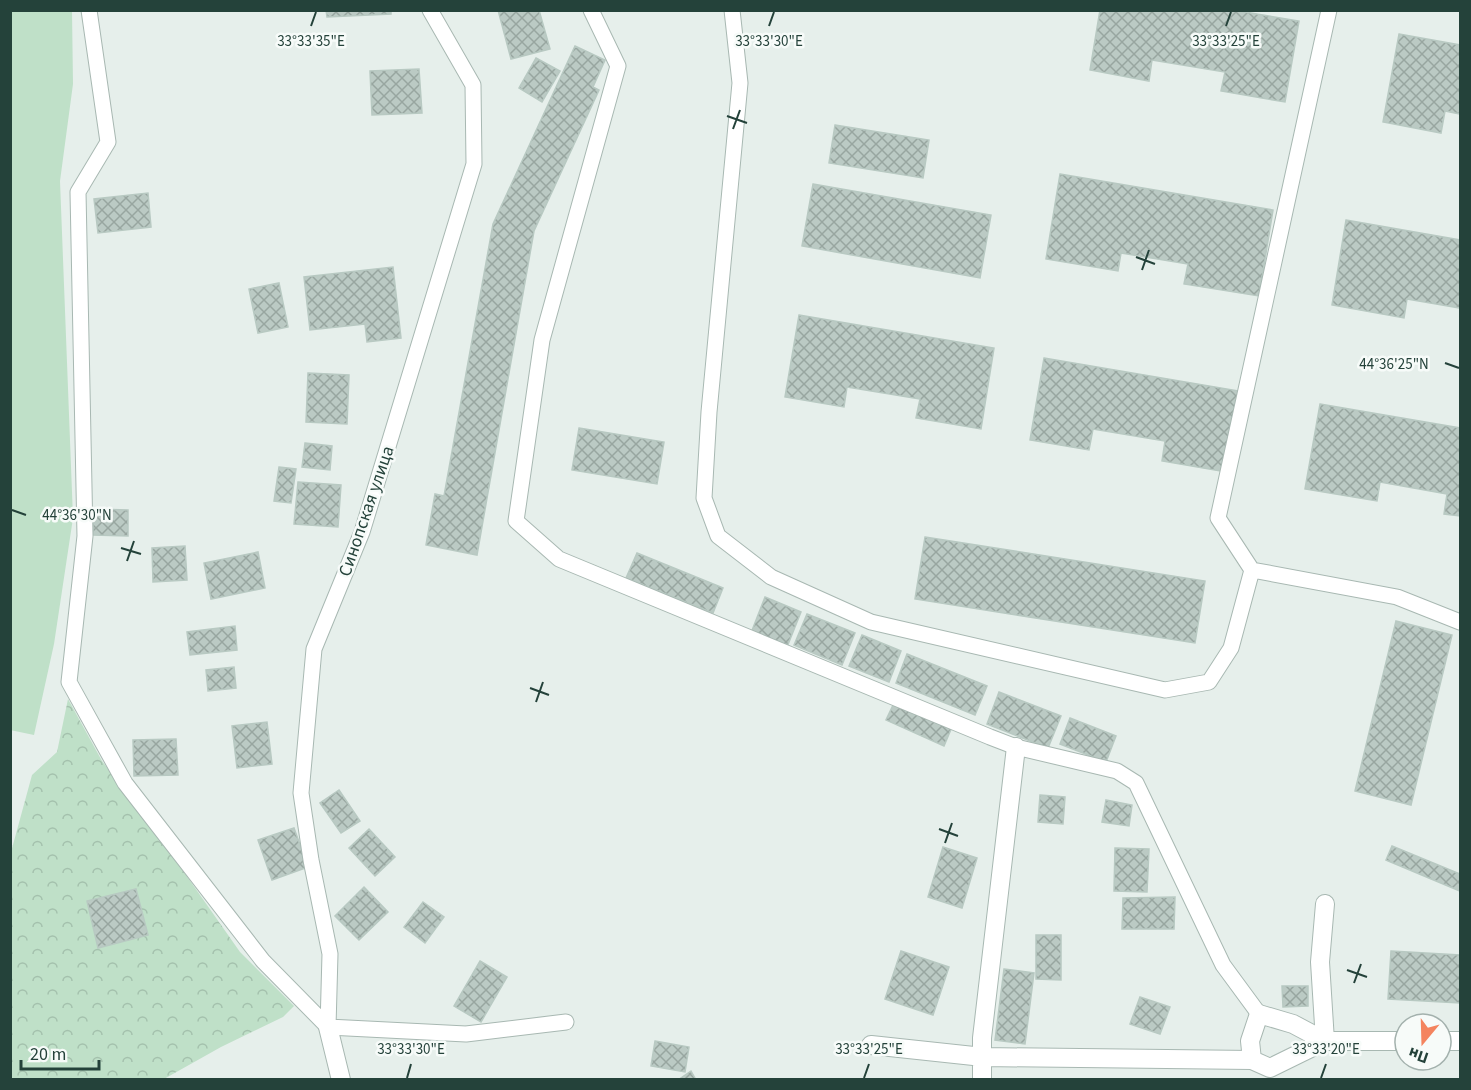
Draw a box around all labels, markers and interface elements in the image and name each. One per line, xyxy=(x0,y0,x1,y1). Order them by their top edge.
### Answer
text: 33°33'35"E xyxy=(277,31,345,52)
text: 33°33'30"E xyxy=(735,31,803,52)
text: 33°33'25"E xyxy=(1192,31,1260,52)
text: 44°36'25"N xyxy=(1359,354,1429,375)
street label: Синопская улица xyxy=(332,443,400,580)
text: 44°36'30"N xyxy=(42,505,112,526)
north arrow xyxy=(1393,1012,1453,1072)
scale bar xyxy=(21,1033,99,1071)
text: 33°33'30"E xyxy=(377,1039,445,1060)
text: 33°33'25"E xyxy=(835,1039,903,1060)
text: 33°33'20"E xyxy=(1292,1039,1360,1060)
text: 20 m xyxy=(30,1042,66,1067)
text: Пн xyxy=(1405,1042,1431,1069)

